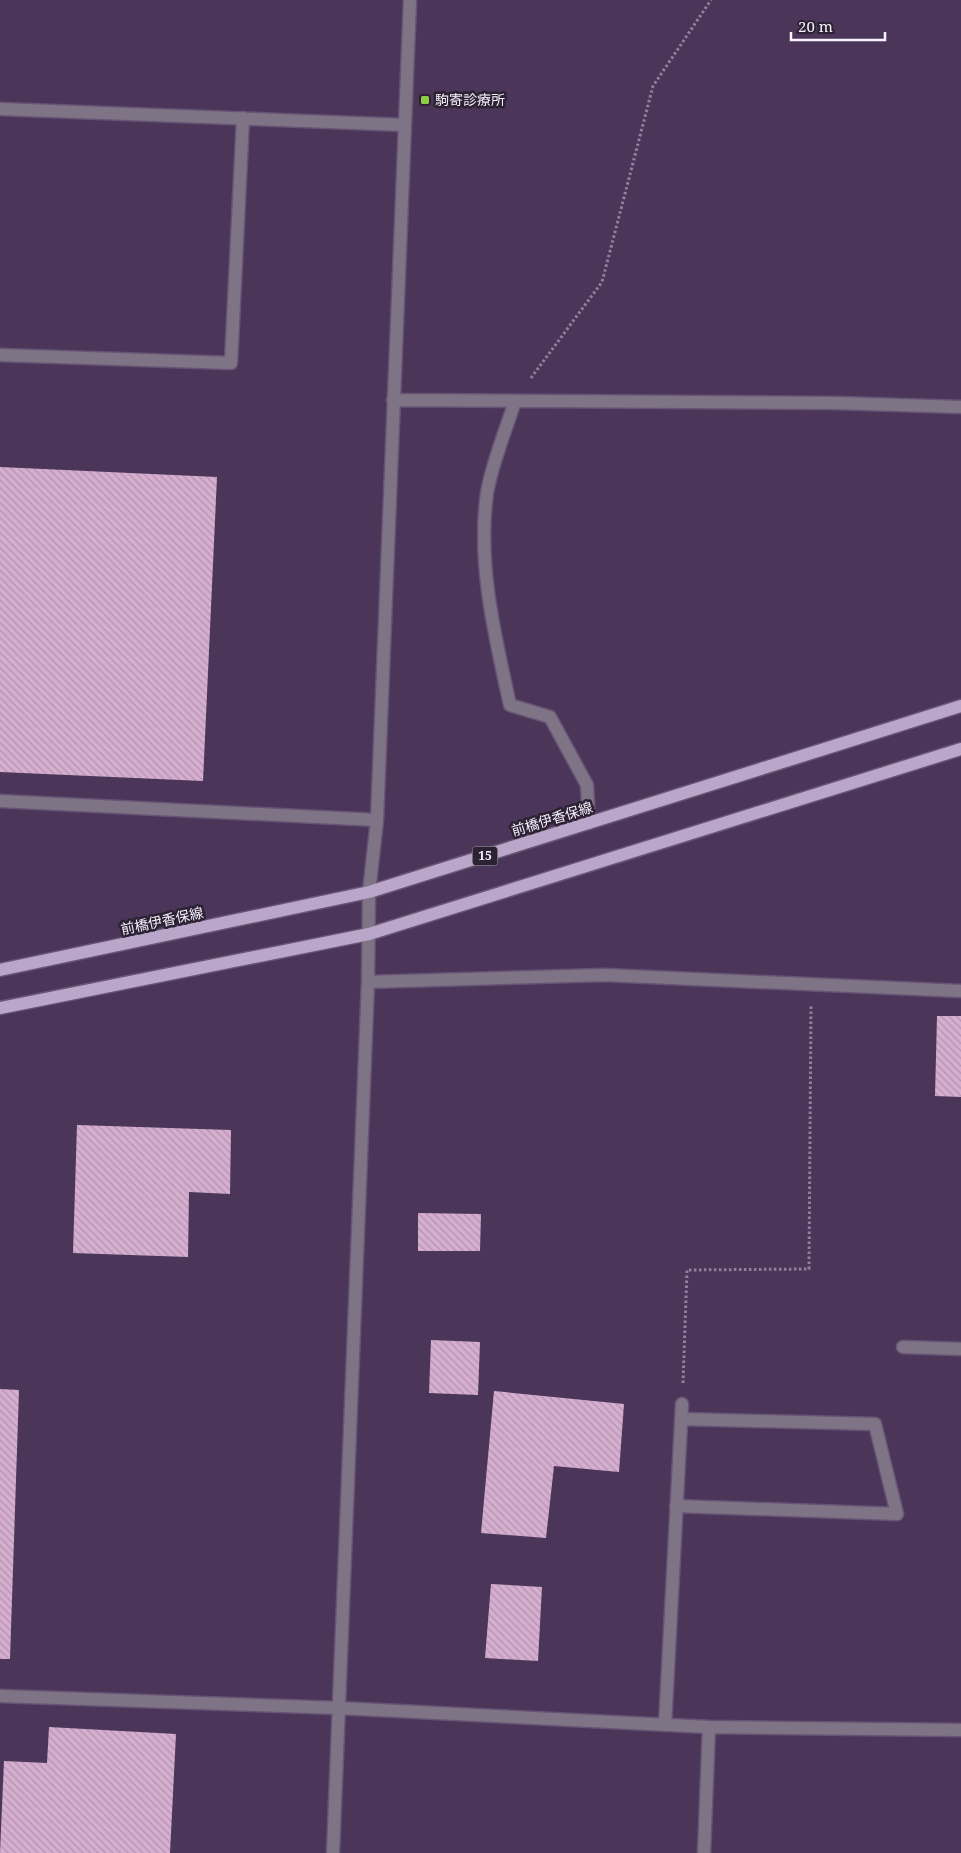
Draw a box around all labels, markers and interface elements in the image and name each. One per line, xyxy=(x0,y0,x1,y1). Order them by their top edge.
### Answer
scale bar xyxy=(791,10,885,42)
text: 20 m xyxy=(798,16,833,36)
place label: 駒寄診療所 xyxy=(435,90,505,109)
marker: 駒寄診療所 xyxy=(419,94,431,106)
street label: 前橋伊香保線 xyxy=(509,797,595,840)
road number: 15 xyxy=(472,846,498,866)
street label: 前橋伊香保線 xyxy=(119,902,205,939)

